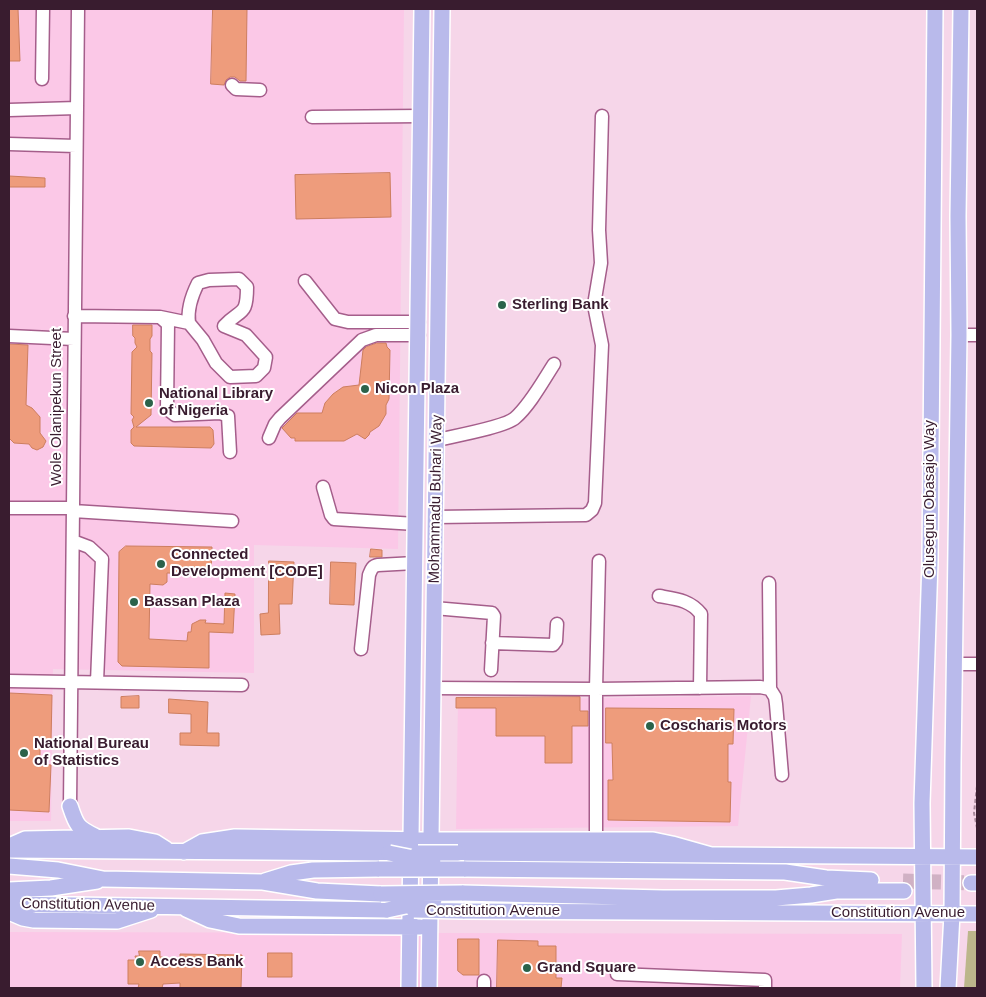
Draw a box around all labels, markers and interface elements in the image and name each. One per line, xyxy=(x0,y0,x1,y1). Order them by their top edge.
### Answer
place label: Sterling Bank xyxy=(512,296,609,314)
marker: Sterling Bank xyxy=(496,299,508,311)
street label: Wole Olanipekun Street xyxy=(48,328,66,486)
place label: Nicon Plaza xyxy=(375,380,459,398)
marker: Nicon Plaza xyxy=(359,383,371,395)
place label: National Library of Nigeria xyxy=(159,385,273,420)
marker: National Library of Nigeria xyxy=(143,397,155,409)
street label: Mohammadu Buhari Way xyxy=(426,415,446,583)
street label: Olusegun Obasajo Way xyxy=(921,420,939,578)
place label: Connected Development [CODE] xyxy=(171,546,323,581)
marker: Connected Development [CODE] xyxy=(155,558,167,570)
place label: Bassan Plaza xyxy=(144,593,240,611)
marker: Bassan Plaza xyxy=(128,596,140,608)
place label: Coscharis Motors xyxy=(660,717,787,735)
marker: Coscharis Motors xyxy=(644,720,656,732)
place label: National Bureau of Statistics xyxy=(34,735,149,770)
marker: National Bureau of Statistics xyxy=(18,747,30,759)
street label: Constitution Avenue xyxy=(21,895,155,915)
street label: Constitution Avenue xyxy=(426,902,560,920)
street label: Constitution Avenue xyxy=(831,904,965,922)
place label: Access Bank xyxy=(150,953,243,971)
marker: Access Bank xyxy=(134,956,146,968)
place label: Grand Square xyxy=(537,959,636,977)
marker: Grand Square xyxy=(521,962,533,974)

